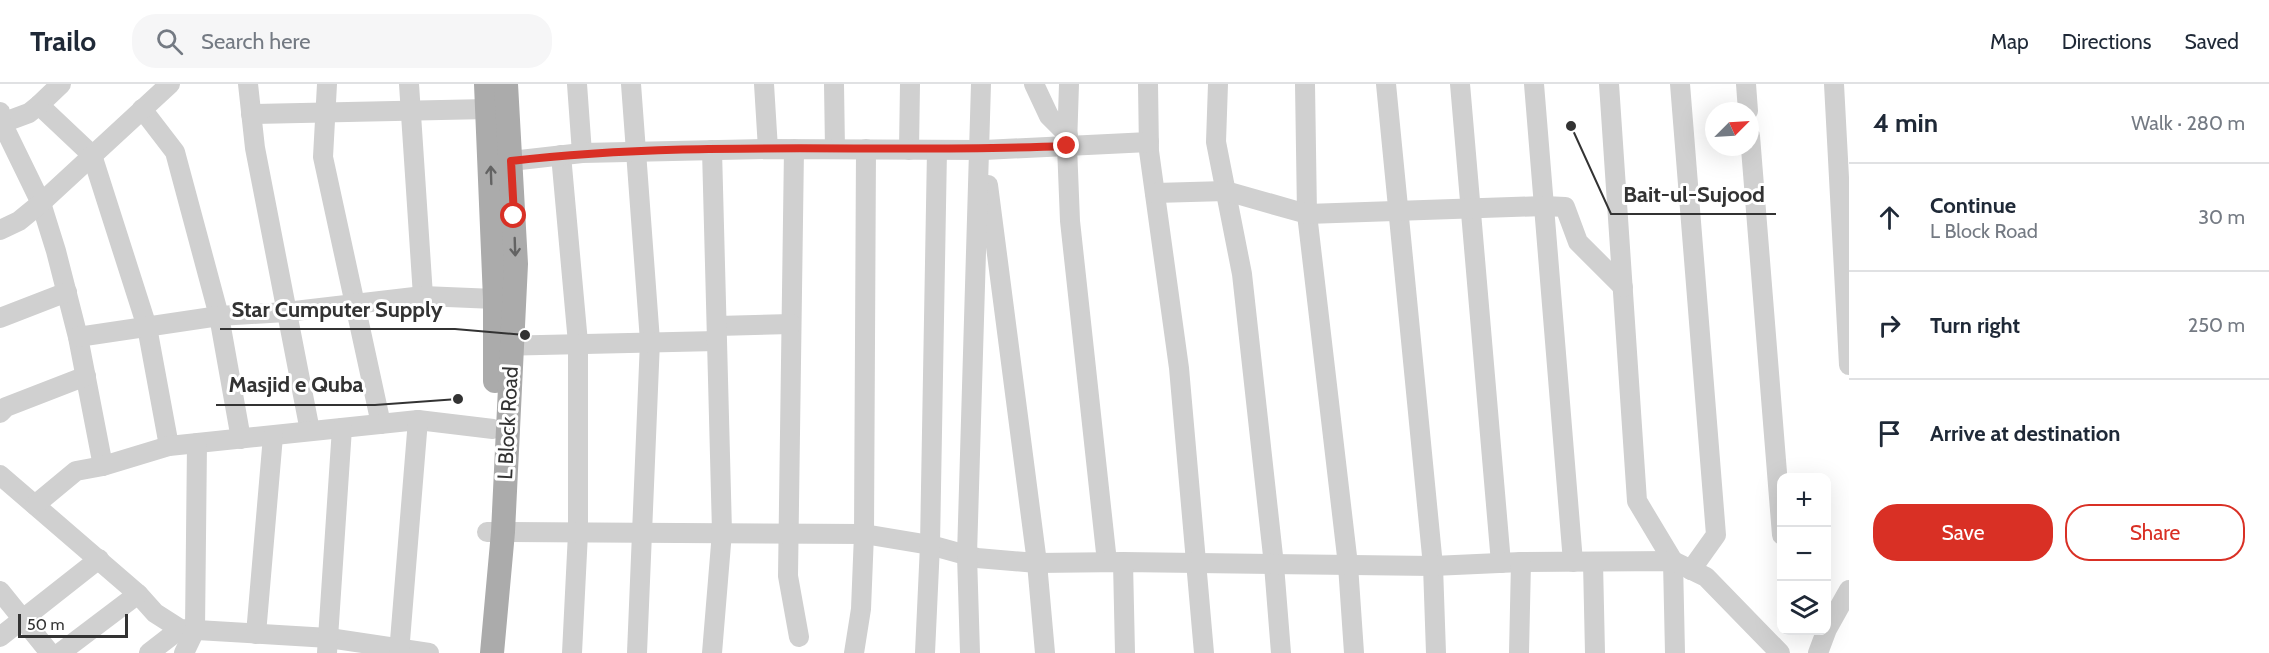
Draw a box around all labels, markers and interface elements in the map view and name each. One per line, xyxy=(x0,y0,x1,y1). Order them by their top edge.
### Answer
search box xyxy=(132,14,552,68)
text: Trailo xyxy=(30,24,96,58)
icon: search xyxy=(153,25,186,58)
text: Search here xyxy=(201,28,310,55)
text: Map xyxy=(1990,29,2029,54)
text: Directions xyxy=(2062,29,2151,54)
text: Saved xyxy=(2184,29,2239,54)
north arrow xyxy=(1705,102,1759,156)
text: 4 min xyxy=(1873,107,1938,139)
text: Walk · 280 m xyxy=(2131,111,2245,135)
route end xyxy=(1053,132,1079,158)
one-way arrow xyxy=(485,166,497,186)
callout: Bait-ul-Sujood xyxy=(1611,174,1776,214)
text: Bait-ul-Sujood xyxy=(1623,181,1765,208)
text: Continue xyxy=(1930,192,2016,219)
icon: ahead xyxy=(1873,201,1906,234)
route start xyxy=(500,202,526,228)
text: 30 m xyxy=(2198,205,2245,229)
text: L Block Road xyxy=(1930,219,2038,243)
one-way arrow xyxy=(509,237,521,257)
callout: Star Cumputer Supply xyxy=(220,289,455,329)
text: Star Cumputer Supply xyxy=(232,296,443,323)
icon: right xyxy=(1873,309,1906,342)
text: Turn right xyxy=(1930,312,2020,339)
text: 250 m xyxy=(2188,313,2245,337)
callout: Masjid e Quba xyxy=(216,365,375,405)
street label: L Block Road xyxy=(492,366,523,480)
text: Masjid e Quba xyxy=(228,371,364,398)
icon: arrive xyxy=(1873,417,1906,450)
text: Arrive at destination xyxy=(1930,420,2120,447)
map controls xyxy=(1777,473,1831,635)
button: + xyxy=(1777,473,1831,527)
button: Save xyxy=(1873,504,2053,561)
button: Share xyxy=(2065,504,2245,561)
button: − xyxy=(1777,527,1831,581)
button: layers xyxy=(1777,581,1831,635)
scale bar xyxy=(18,611,128,638)
text: 50 m xyxy=(27,615,64,634)

